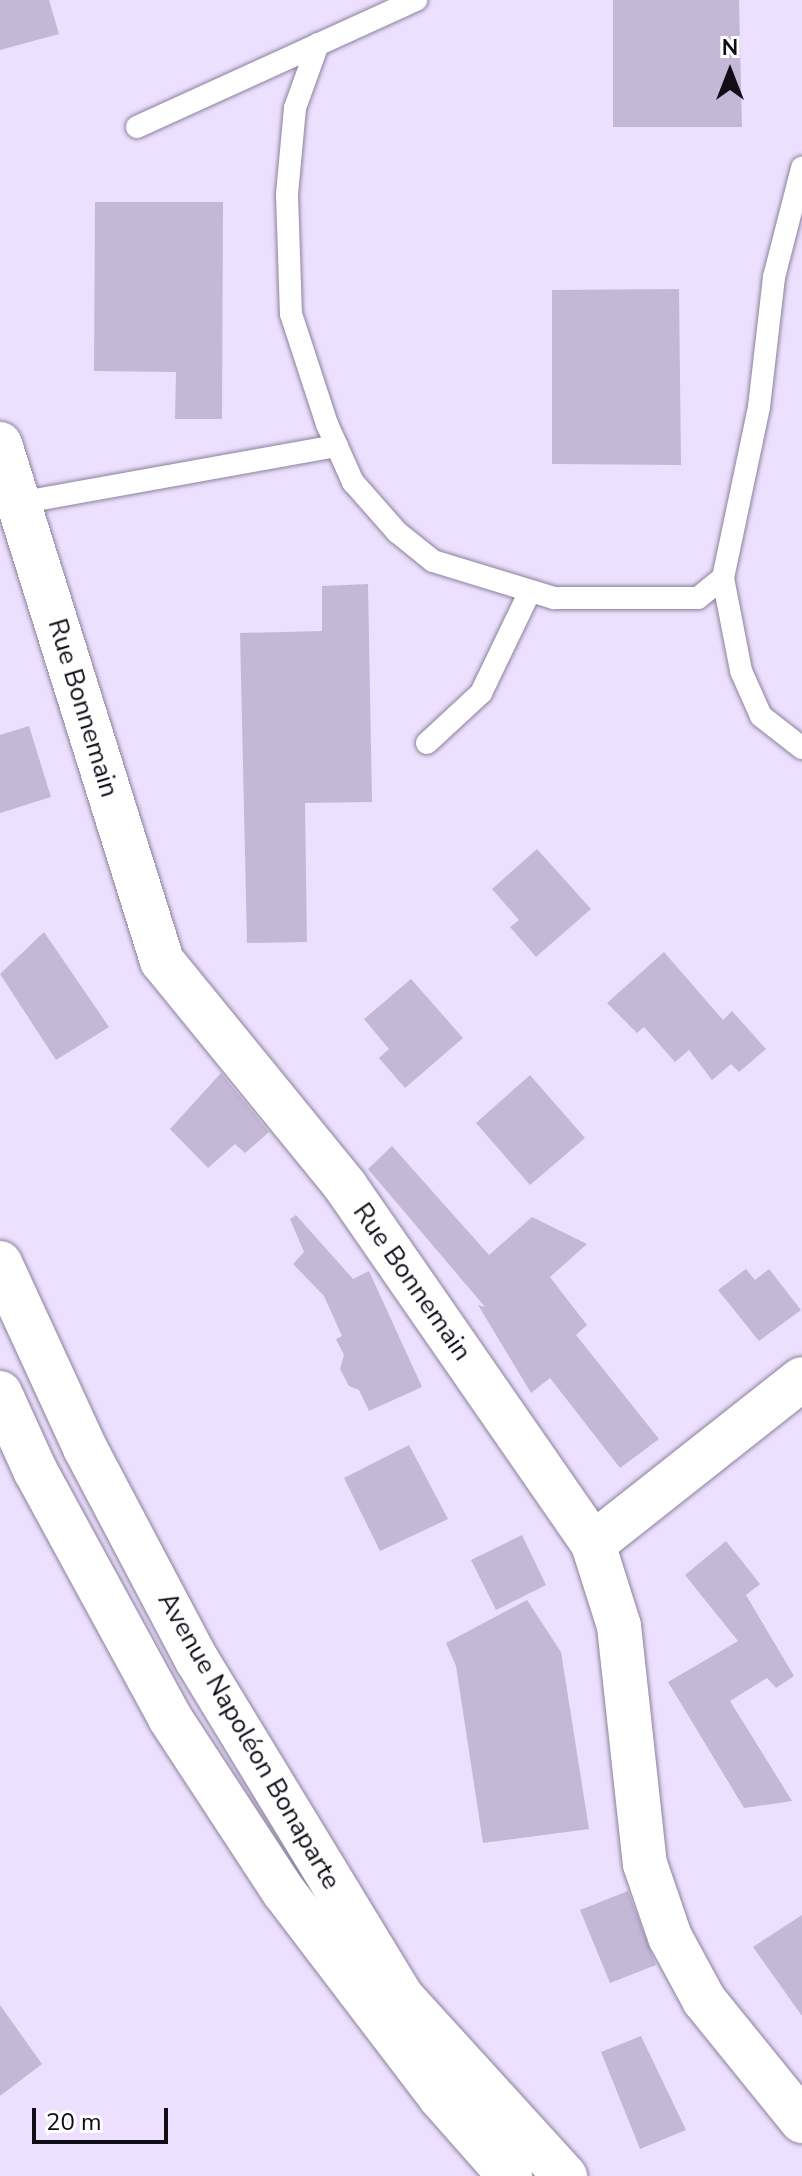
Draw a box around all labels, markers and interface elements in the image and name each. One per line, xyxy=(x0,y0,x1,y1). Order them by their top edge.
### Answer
north arrow xyxy=(690,32,770,112)
text: N xyxy=(722,33,738,63)
street label: Rue Bonnemain xyxy=(41,615,125,801)
street label: Rue Bonnemain xyxy=(346,1197,478,1367)
street label: Avenue Napoléon Bonaparte xyxy=(151,1587,347,1895)
scale bar xyxy=(36,2092,172,2142)
text: 20 m xyxy=(46,2106,102,2138)

